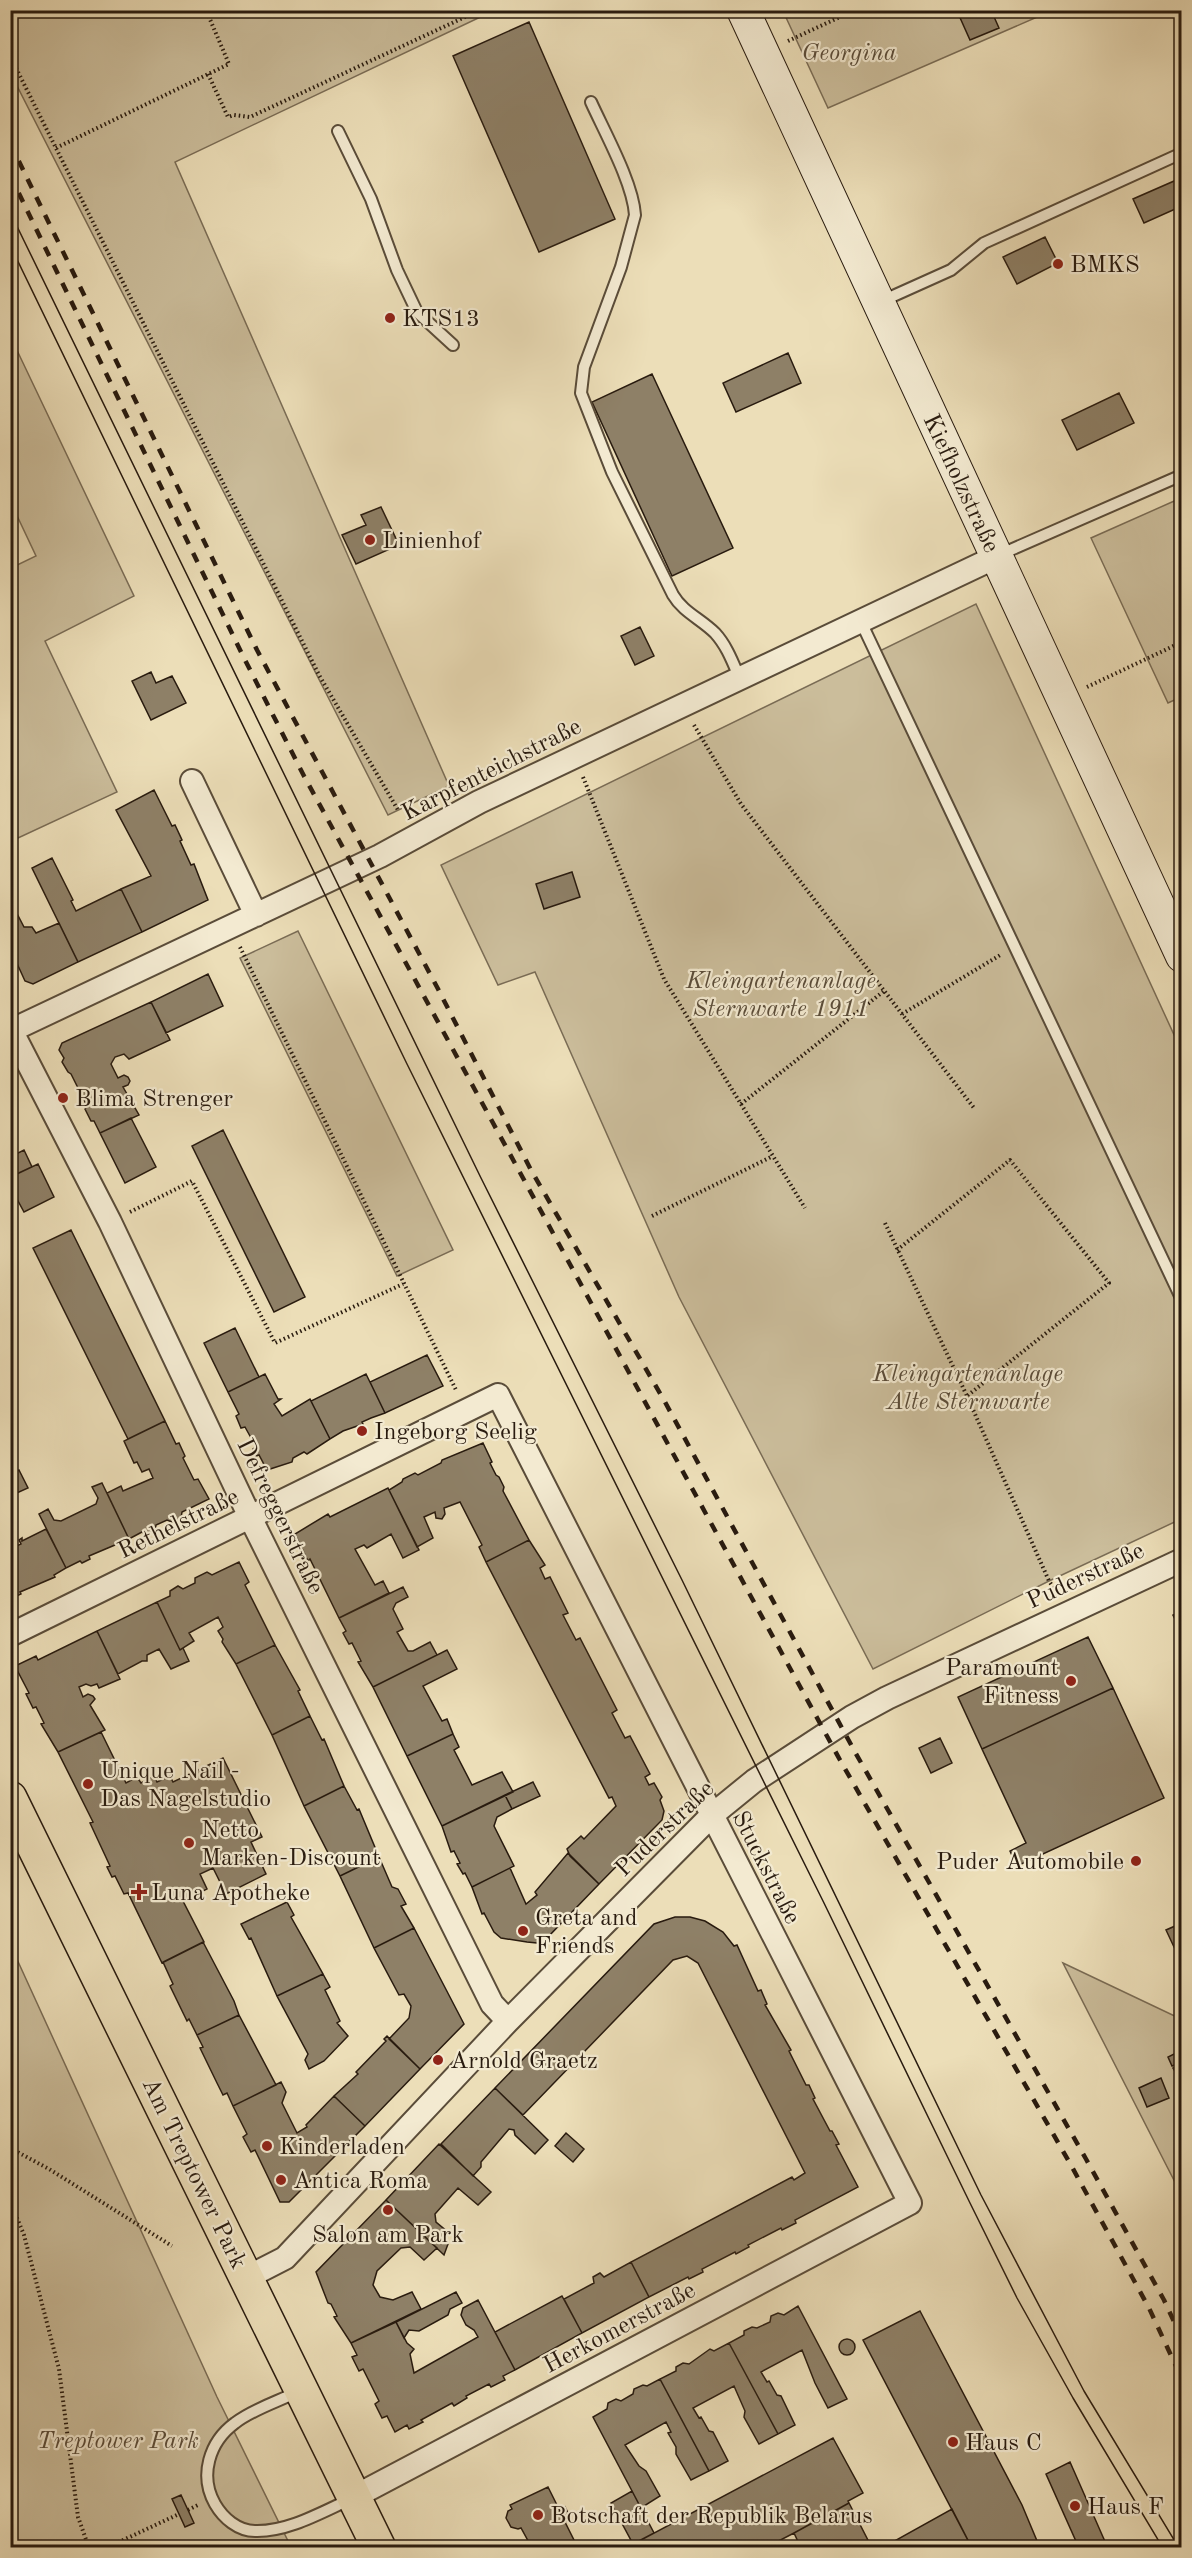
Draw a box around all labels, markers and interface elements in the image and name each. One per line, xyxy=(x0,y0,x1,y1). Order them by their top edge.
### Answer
park label: Georgina xyxy=(801,42,897,66)
place label: BMKS xyxy=(1070,254,1140,278)
marker: BMKS xyxy=(1051,257,1065,271)
place label: KTS13 xyxy=(402,308,480,332)
marker: KTS13 xyxy=(383,311,397,325)
street label: Kiefholzstraße xyxy=(918,411,1003,557)
place label: Linienhof xyxy=(382,530,482,554)
marker: Linienhof xyxy=(363,533,377,547)
street label: Karpfenteichstraße xyxy=(398,715,585,826)
park label: Kleingartenanlage Sternwarte 1911 xyxy=(685,970,876,1022)
place label: Blima Strenger xyxy=(75,1088,233,1112)
marker: Blima Strenger xyxy=(56,1091,70,1105)
park label: Kleingartenanlage Alte Sternwarte xyxy=(872,1363,1063,1415)
place label: Ingeborg Seelig xyxy=(374,1421,537,1445)
marker: Ingeborg Seelig xyxy=(355,1424,369,1438)
street label: Defreggerstraße xyxy=(231,1435,327,1598)
street label: Rethelstraße xyxy=(115,1485,243,1564)
street label: Puderstraße xyxy=(1023,1539,1148,1614)
place label: Paramount Fitness xyxy=(945,1657,1059,1709)
marker: Paramount Fitness xyxy=(1064,1674,1078,1688)
place label: Unique Nail - Das Nagelstudio xyxy=(100,1760,271,1812)
marker: Unique Nail - Das Nagelstudio xyxy=(81,1777,95,1791)
street label: Puderstraße xyxy=(611,1777,719,1882)
street label: Stuckstraße xyxy=(727,1808,804,1928)
place label: Netto Marken-Discount xyxy=(201,1819,380,1871)
marker: Netto Marken-Discount xyxy=(182,1836,196,1850)
place label: Puder Automobile xyxy=(936,1851,1124,1875)
marker: Puder Automobile xyxy=(1129,1854,1143,1868)
place label: Luna Apotheke xyxy=(151,1882,310,1906)
marker: Luna Apotheke xyxy=(132,1885,146,1899)
place label: Greta and Friends xyxy=(535,1907,637,1959)
marker: Greta and Friends xyxy=(516,1924,530,1938)
place label: Arnold Graetz xyxy=(450,2050,598,2074)
marker: Arnold Graetz xyxy=(431,2053,445,2067)
street label: Am Treptower Park xyxy=(137,2075,250,2273)
place label: Kinderladen xyxy=(279,2136,405,2160)
marker: Kinderladen xyxy=(260,2139,274,2153)
place label: Antica Roma xyxy=(293,2170,428,2194)
marker: Antica Roma xyxy=(274,2173,288,2187)
marker: Salon am Park xyxy=(381,2203,395,2217)
place label: Salon am Park xyxy=(312,2224,464,2248)
street label: Herkomerstraße xyxy=(540,2279,700,2379)
park label: Treptower Park xyxy=(37,2430,199,2454)
place label: Haus C xyxy=(965,2432,1042,2456)
marker: Haus C xyxy=(946,2435,960,2449)
place label: Haus F xyxy=(1087,2496,1164,2520)
marker: Haus F xyxy=(1068,2499,1082,2513)
place label: Botschaft der Republik Belarus xyxy=(550,2505,873,2529)
marker: Botschaft der Republik Belarus xyxy=(531,2508,545,2522)

